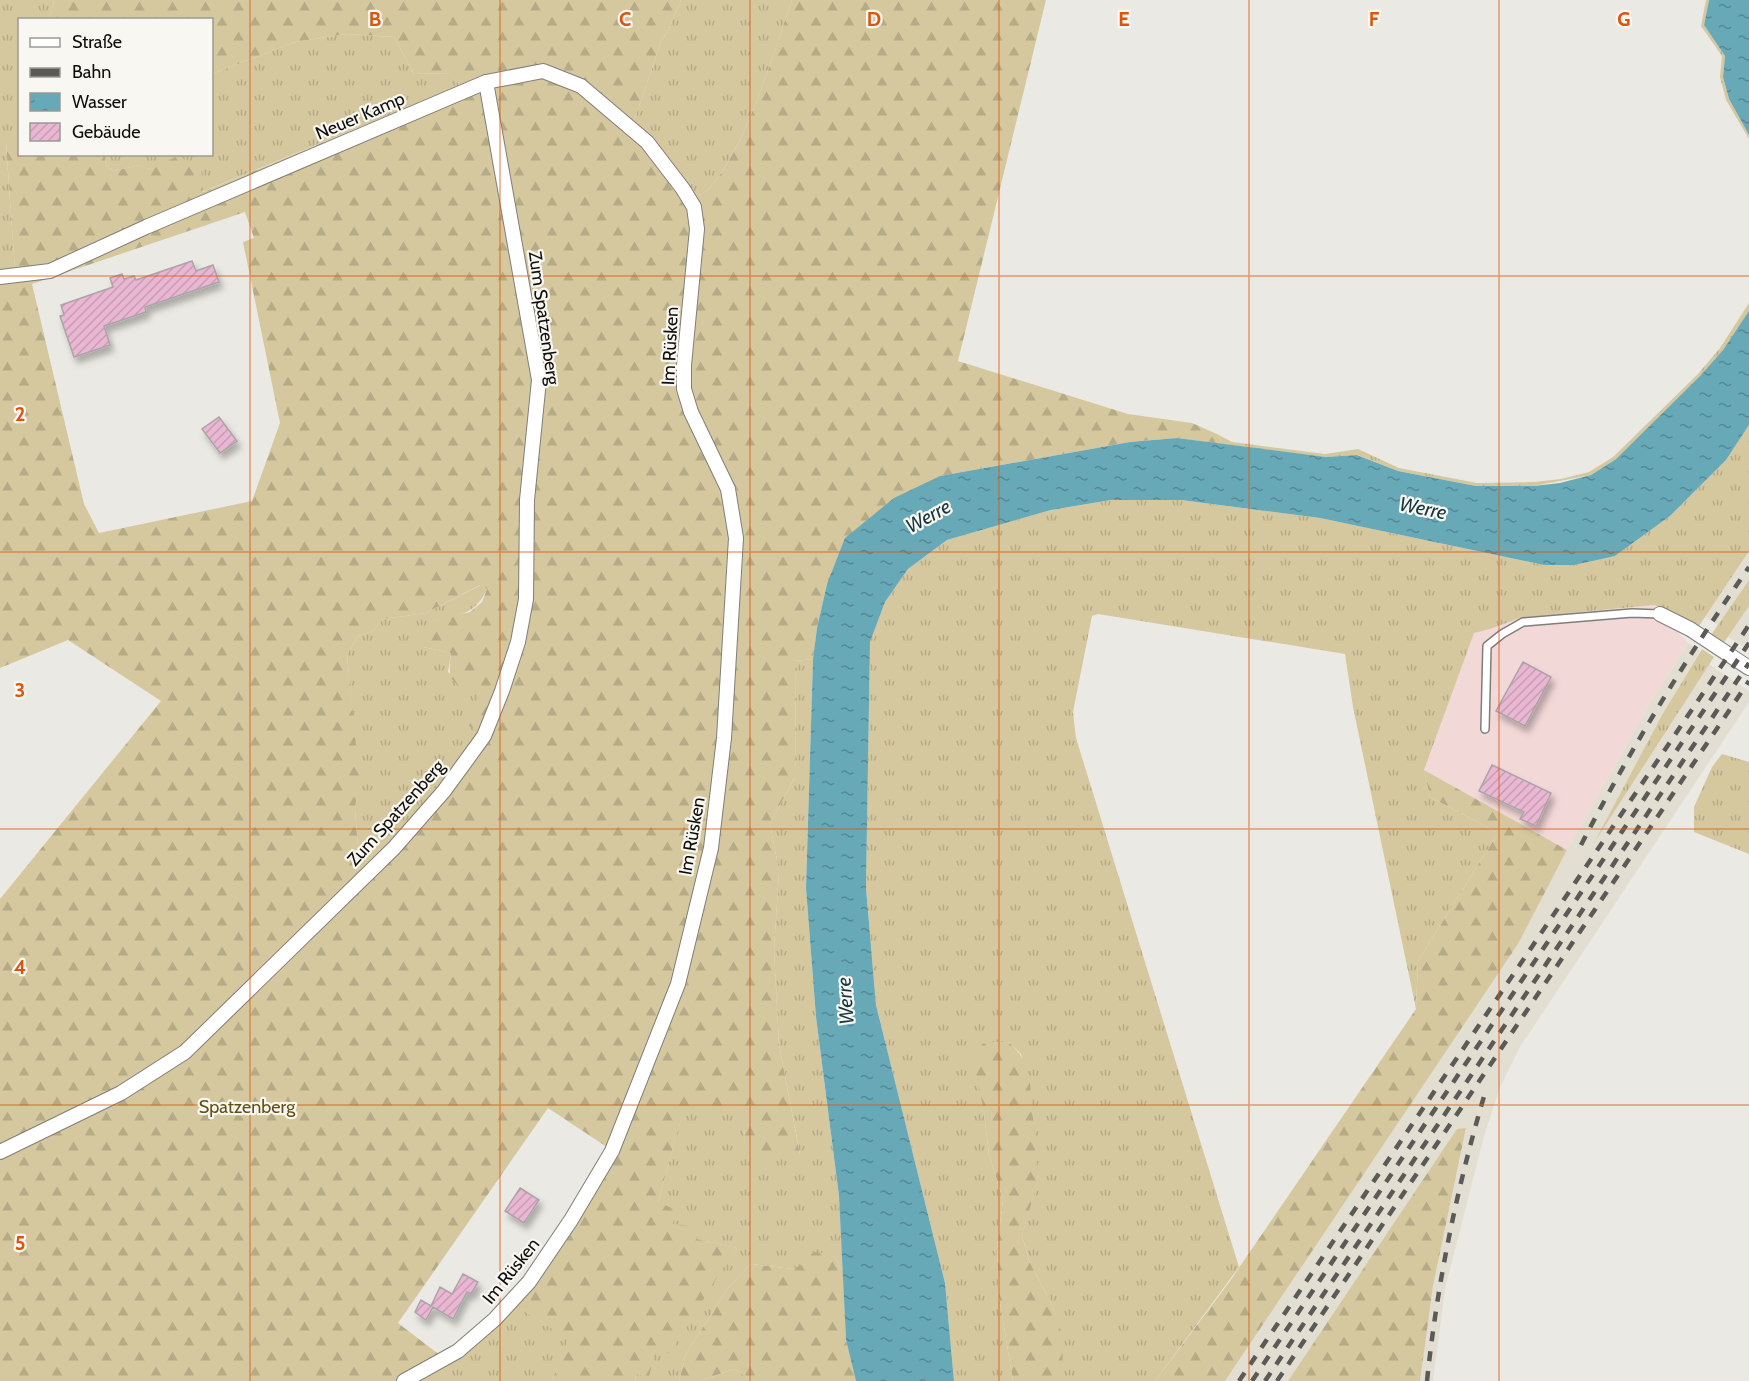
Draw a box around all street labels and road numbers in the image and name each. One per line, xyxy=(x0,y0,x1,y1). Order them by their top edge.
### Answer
street label: Neuer Kamp xyxy=(312,87,408,145)
street label: Zum Spatzenberg xyxy=(524,250,564,387)
street label: Im Rüsken xyxy=(657,306,683,386)
street label: Zum Spatzenberg xyxy=(343,755,450,870)
street label: Im Rüsken xyxy=(674,795,710,877)
street label: Im Rüsken xyxy=(478,1233,544,1309)

